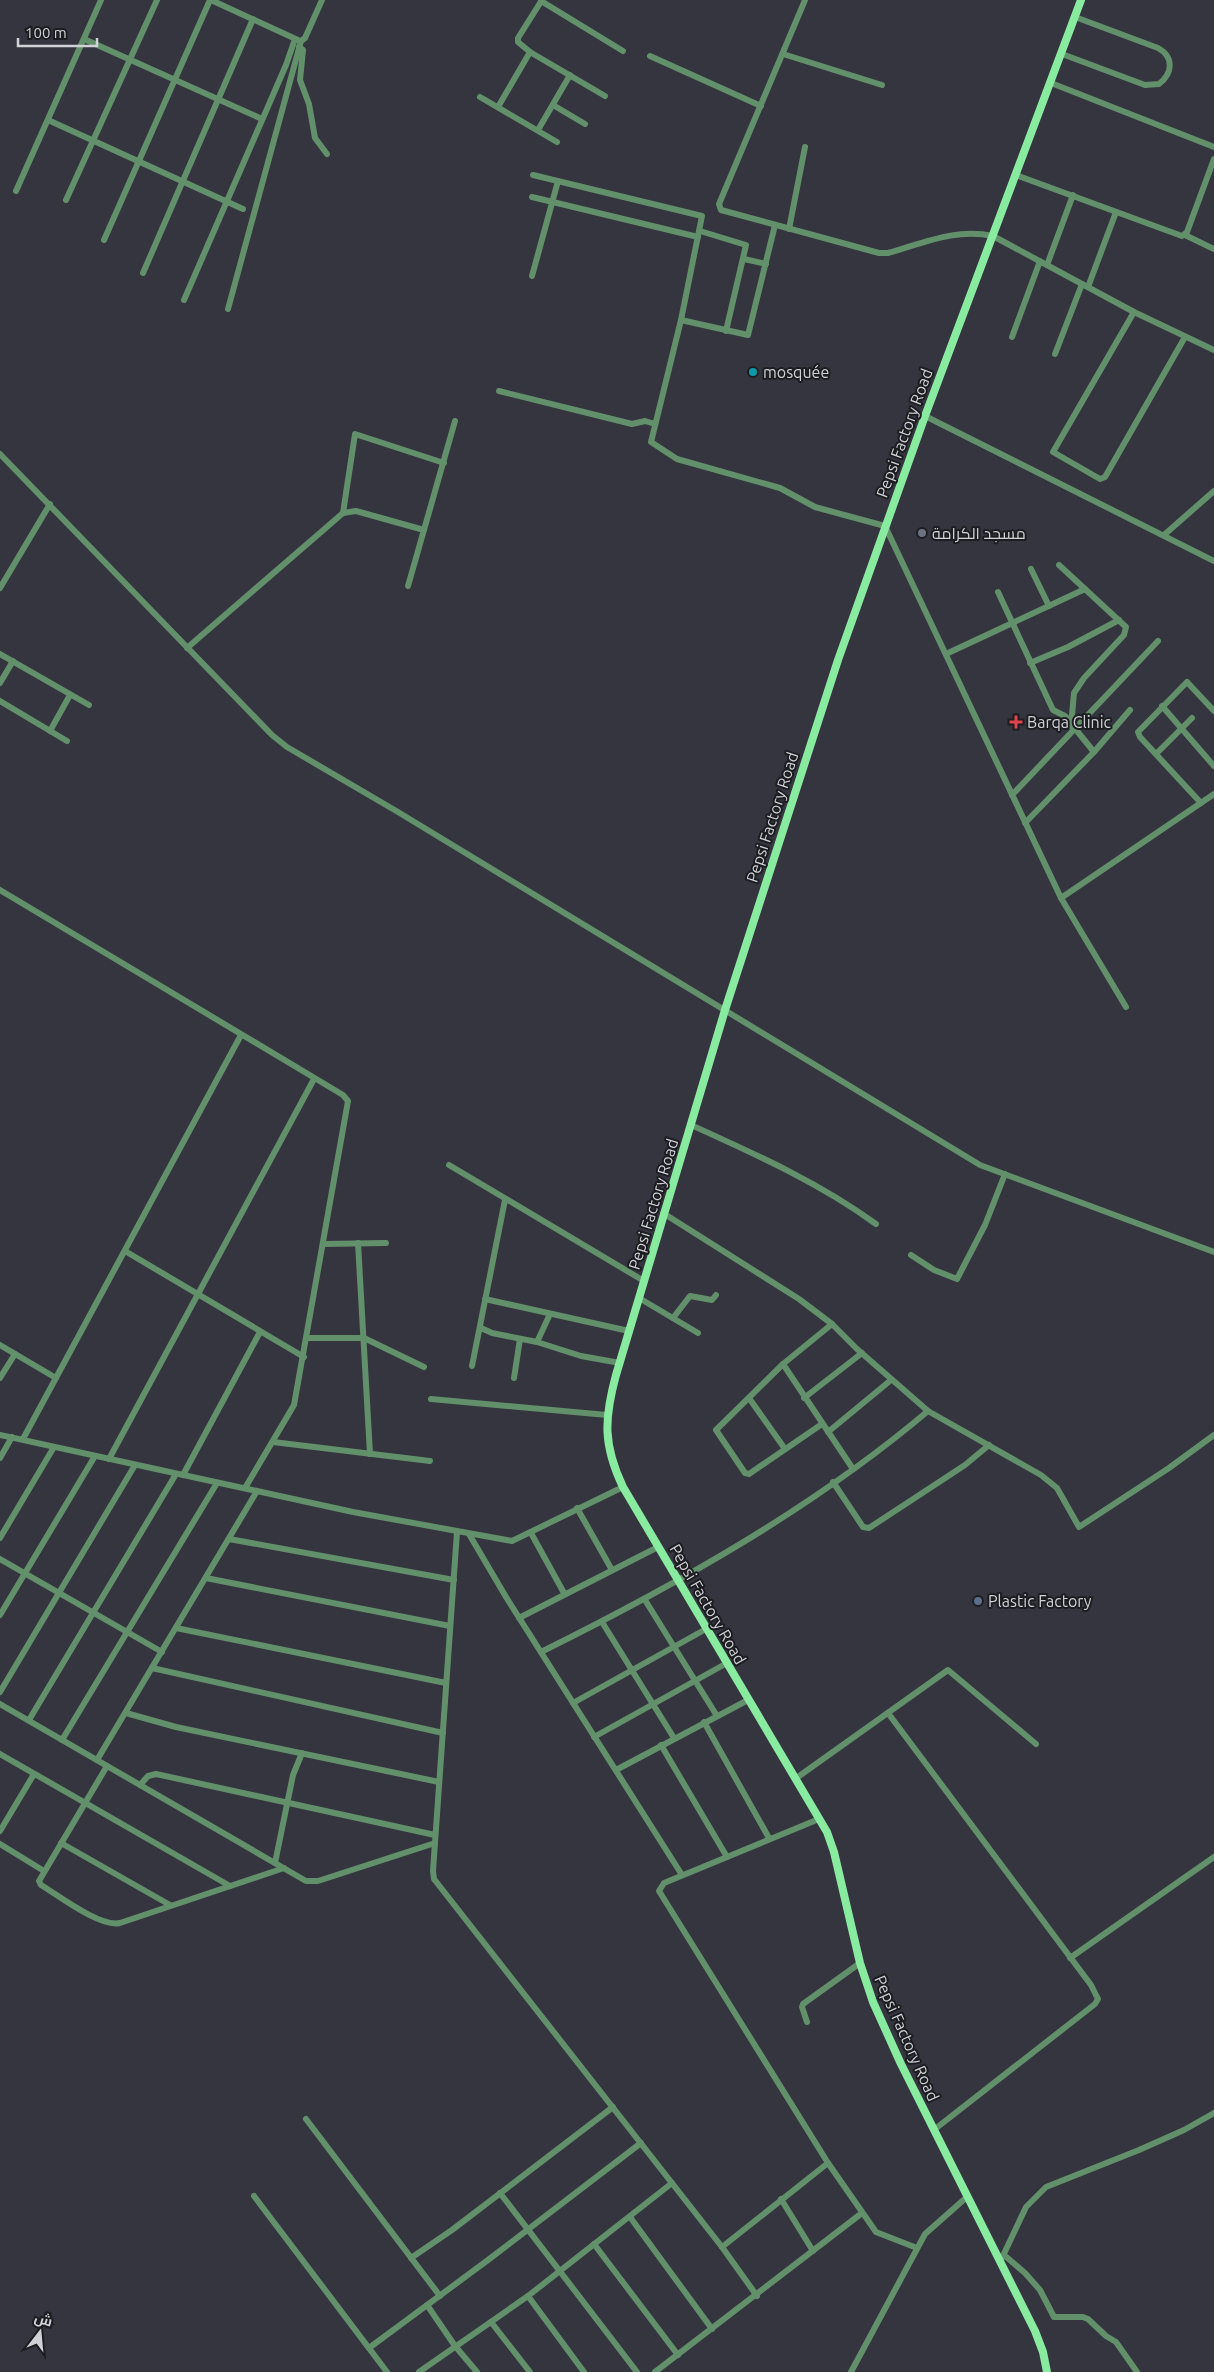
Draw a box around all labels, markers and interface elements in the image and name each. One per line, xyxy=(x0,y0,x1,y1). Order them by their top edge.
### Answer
scale bar xyxy=(18,15,96,47)
text: 100 m xyxy=(25,24,67,41)
place label: mosquée xyxy=(763,363,829,381)
marker: mosquée xyxy=(747,366,759,378)
street label: Pepsi Factory Road xyxy=(872,366,936,500)
place label: مسجد الكرامة xyxy=(932,524,1026,543)
marker: مسجد الكرامة xyxy=(916,527,928,539)
place label: Barqa Clinic xyxy=(1027,713,1112,731)
marker: Barqa Clinic xyxy=(1009,715,1023,729)
street label: Pepsi Factory Road xyxy=(742,750,802,884)
street label: Pepsi Factory Road xyxy=(625,1136,681,1272)
street label: Pepsi Factory Road xyxy=(666,1541,750,1667)
place label: Plastic Factory xyxy=(988,1592,1092,1610)
marker: Plastic Factory xyxy=(972,1595,984,1607)
street label: Pepsi Factory Road xyxy=(871,1972,943,2104)
north arrow xyxy=(15,2307,65,2357)
text: ش xyxy=(32,2309,54,2331)

